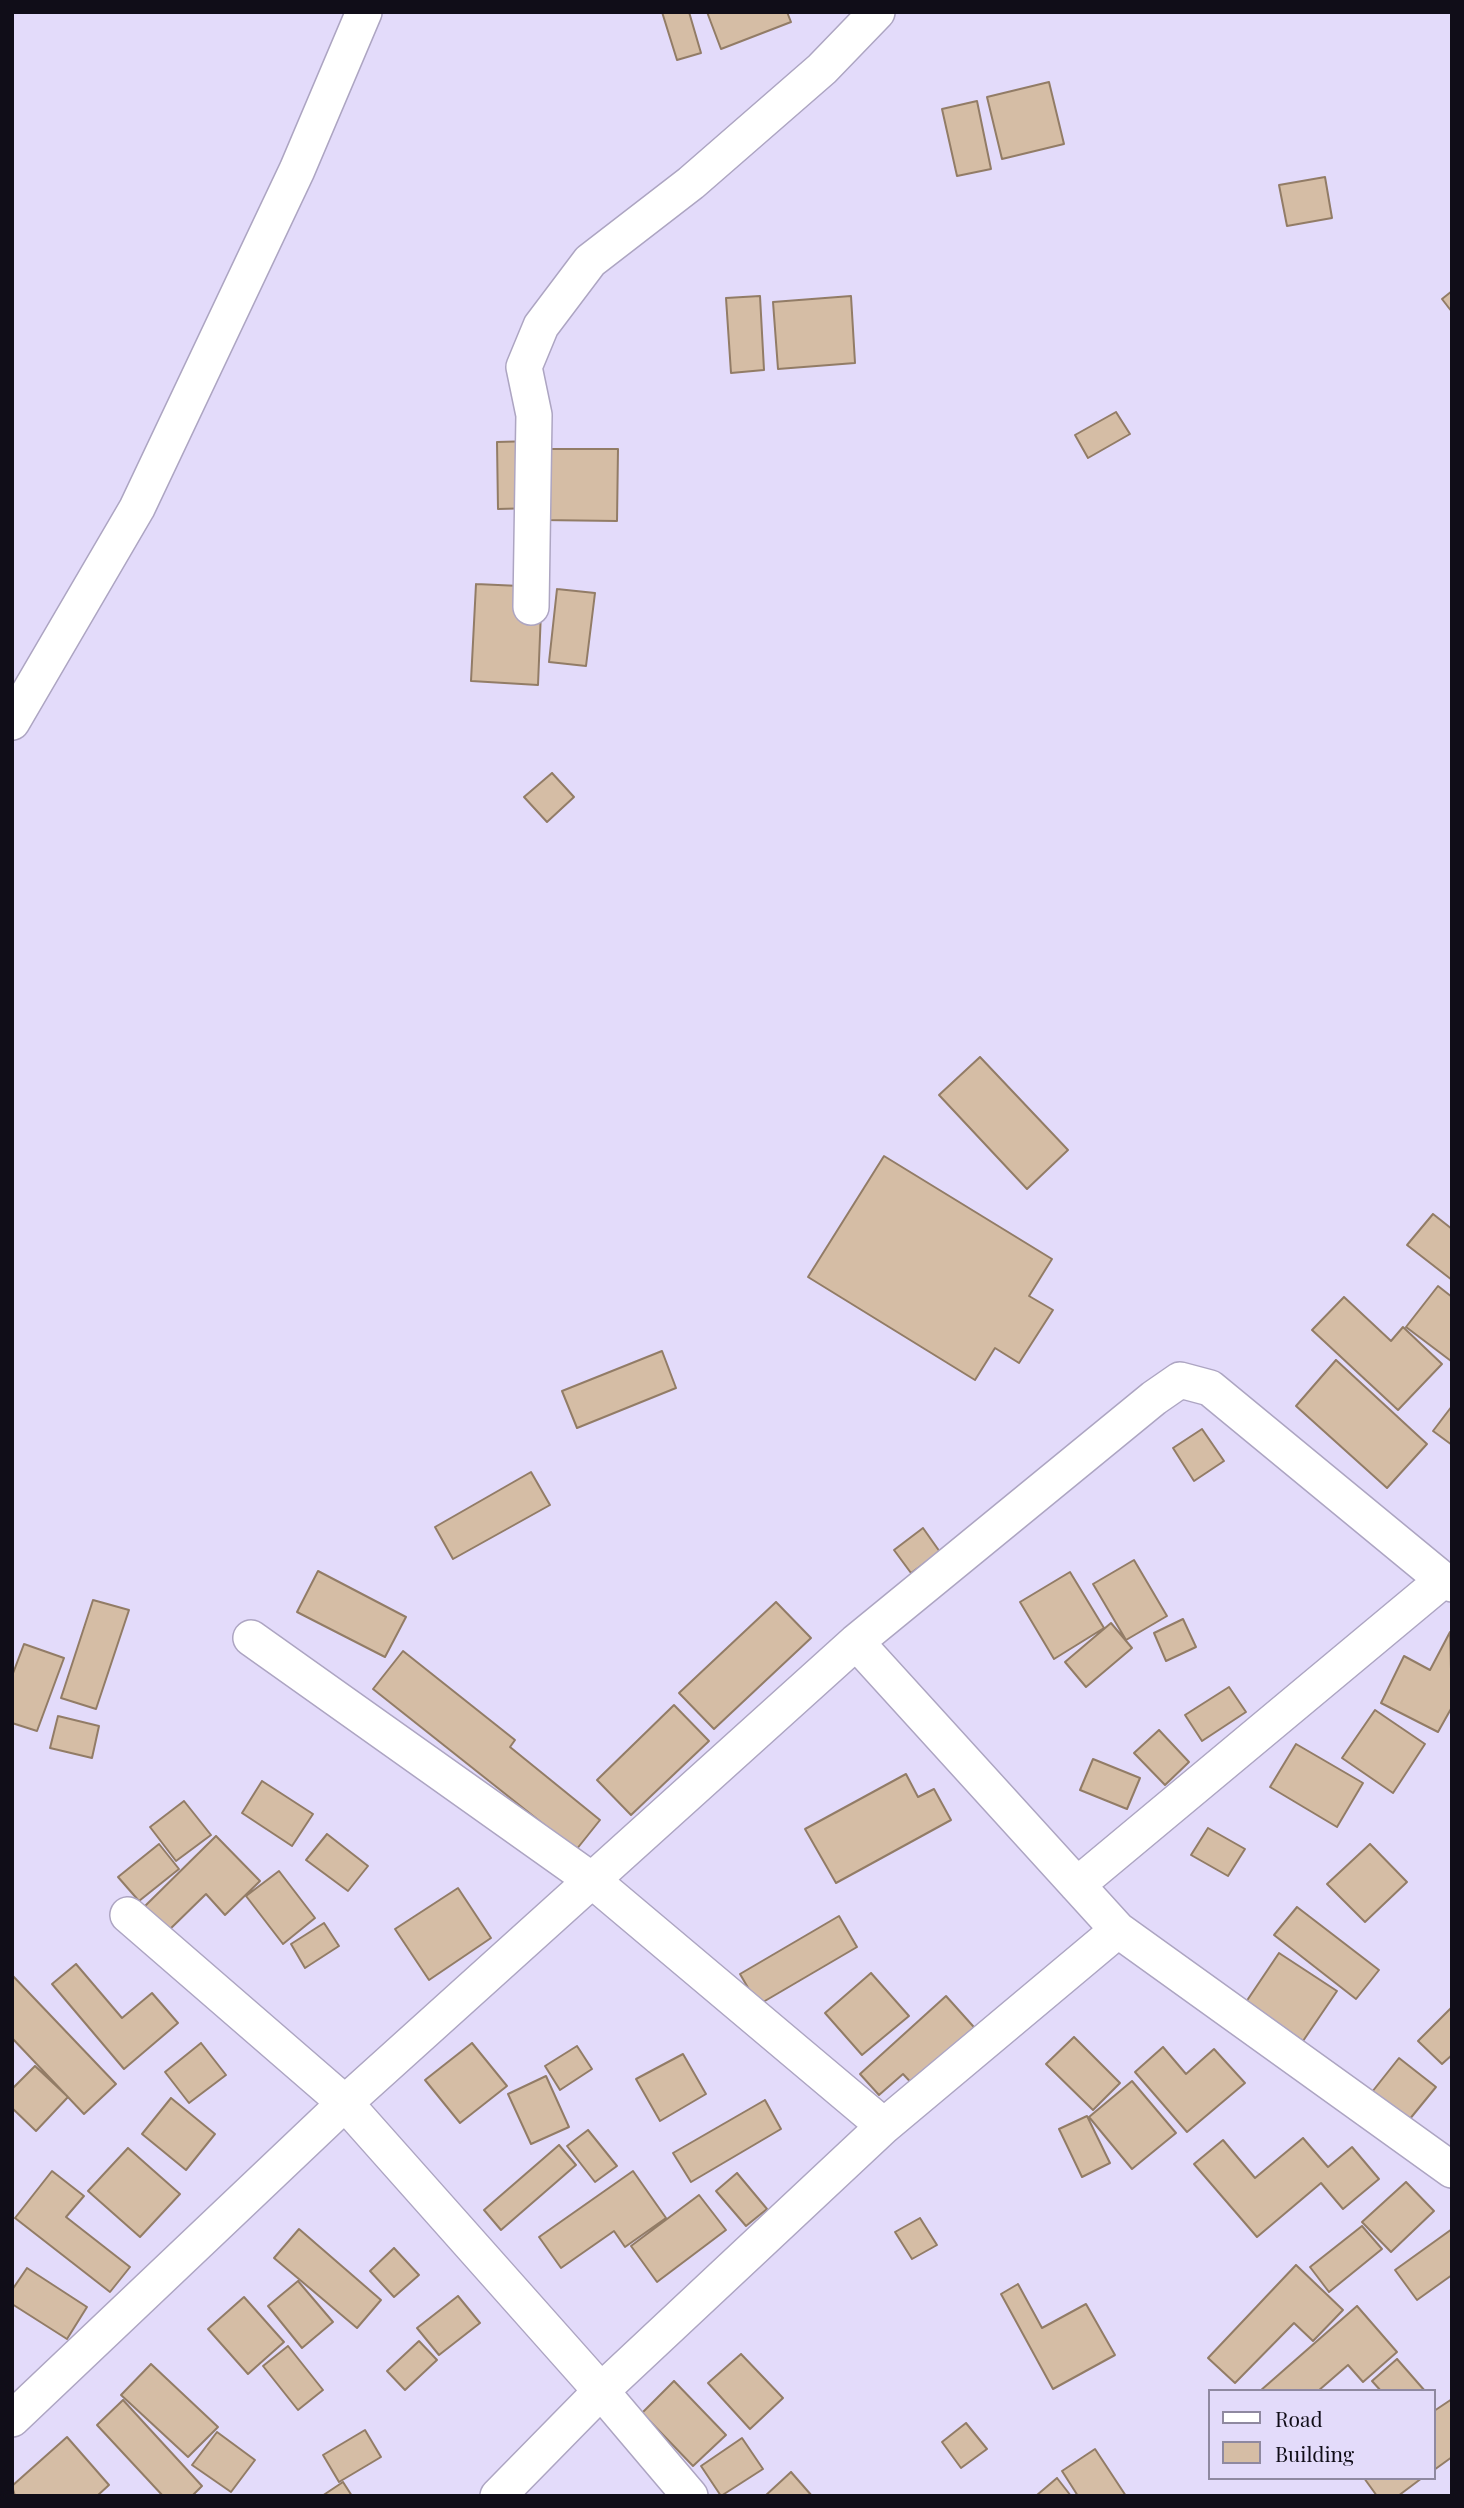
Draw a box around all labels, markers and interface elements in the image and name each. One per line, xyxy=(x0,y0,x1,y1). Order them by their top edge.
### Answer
legend xyxy=(1208,2389,1436,2480)
text: Road xyxy=(1275,2404,1323,2432)
text: Building xyxy=(1275,2439,1354,2467)

